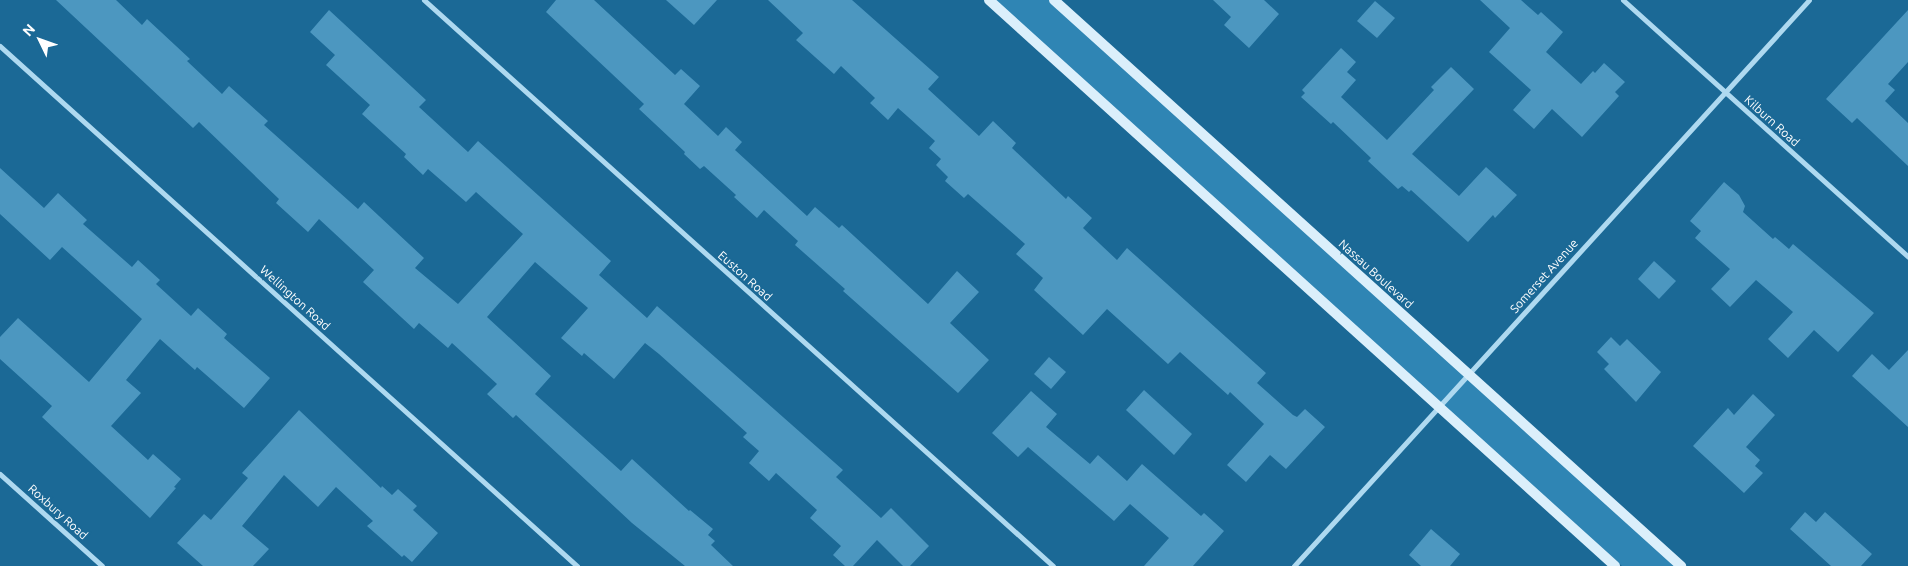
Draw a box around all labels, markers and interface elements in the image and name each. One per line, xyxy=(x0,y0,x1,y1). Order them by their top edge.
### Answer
north arrow xyxy=(15,15,65,65)
text: N xyxy=(19,21,38,39)
street label: Kilburn Road xyxy=(1741,92,1803,150)
street label: Somerset Avenue xyxy=(1507,236,1581,316)
street label: Nassau Boulevard xyxy=(1336,237,1416,311)
street label: Euston Road xyxy=(715,248,775,304)
street label: Wellington Road xyxy=(257,263,333,333)
street label: Roxbury Road xyxy=(25,481,91,543)

